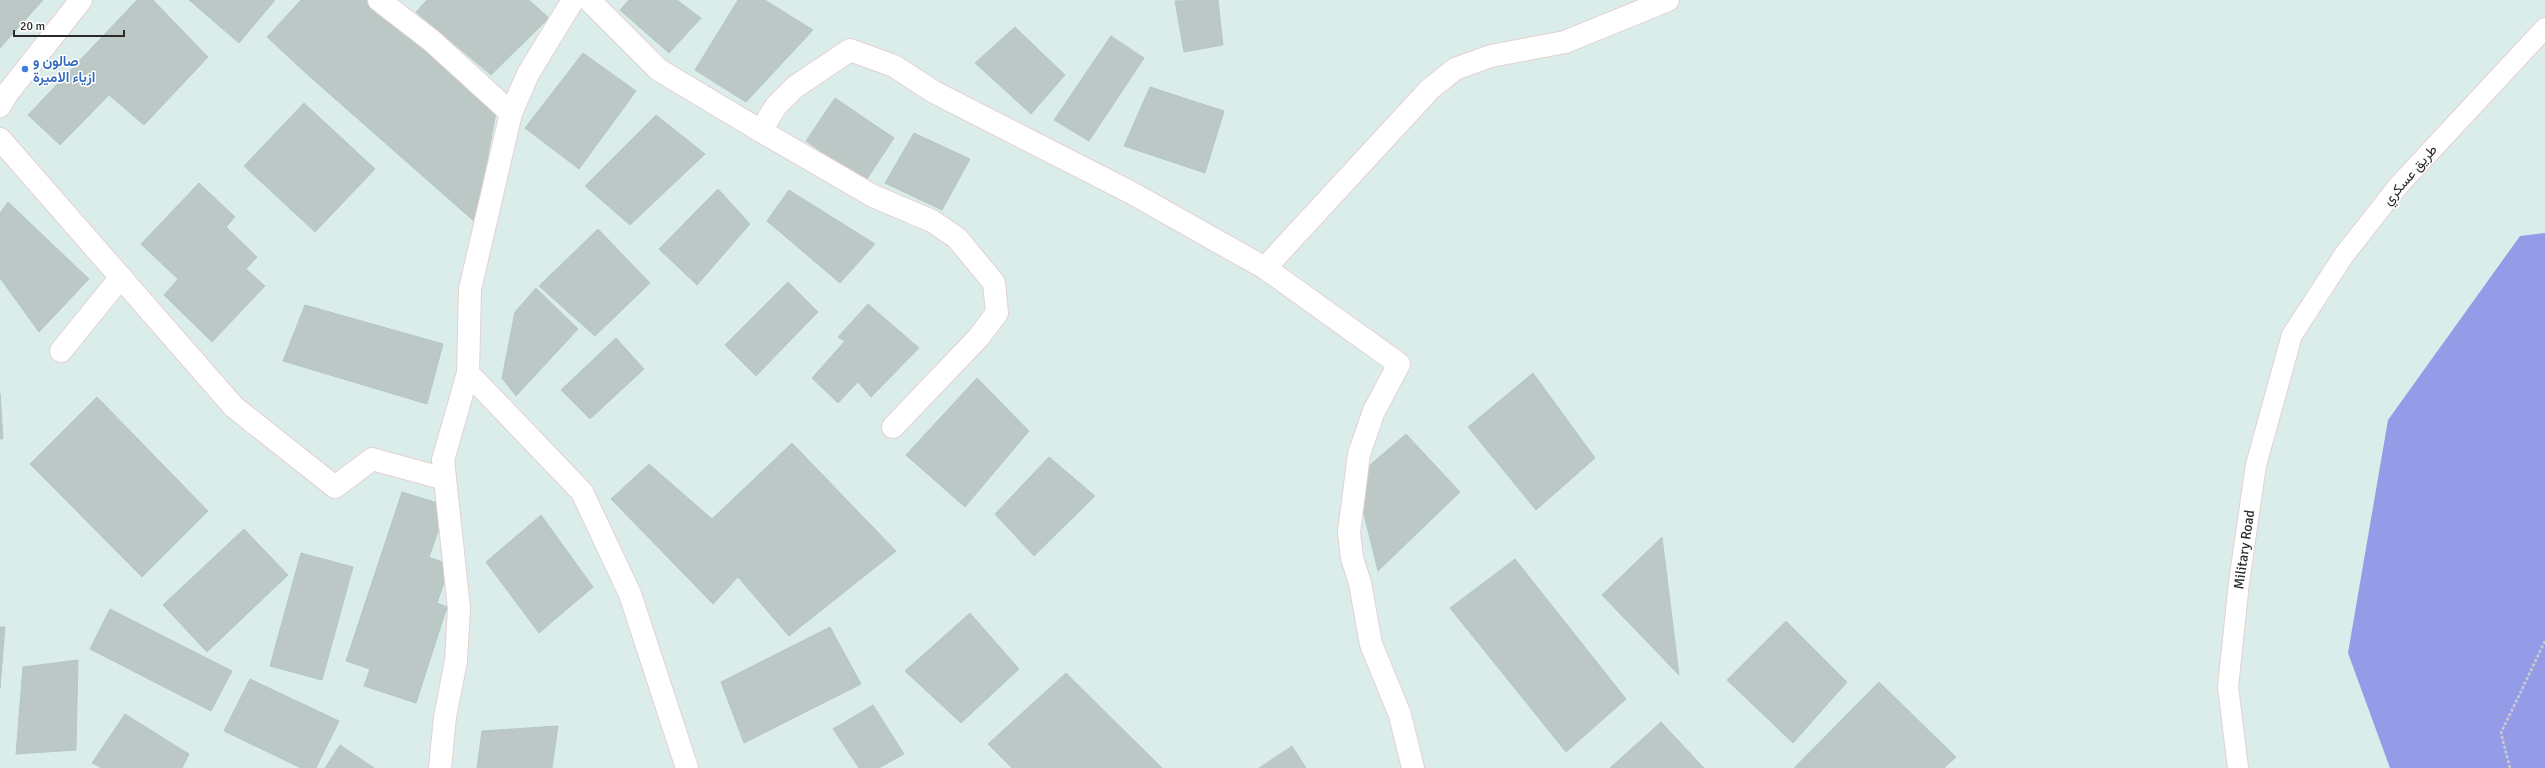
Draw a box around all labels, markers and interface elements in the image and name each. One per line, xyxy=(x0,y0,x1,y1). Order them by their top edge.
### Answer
scale bar xyxy=(14,12,124,38)
text: 20 m xyxy=(20,19,45,34)
place label: صالون و ازياء الاميرة xyxy=(33,53,95,86)
marker: صالون و ازياء الاميرة xyxy=(20,64,30,74)
street label: طريق عسكري xyxy=(2379,141,2443,211)
street label: Military Road xyxy=(2230,509,2258,590)

